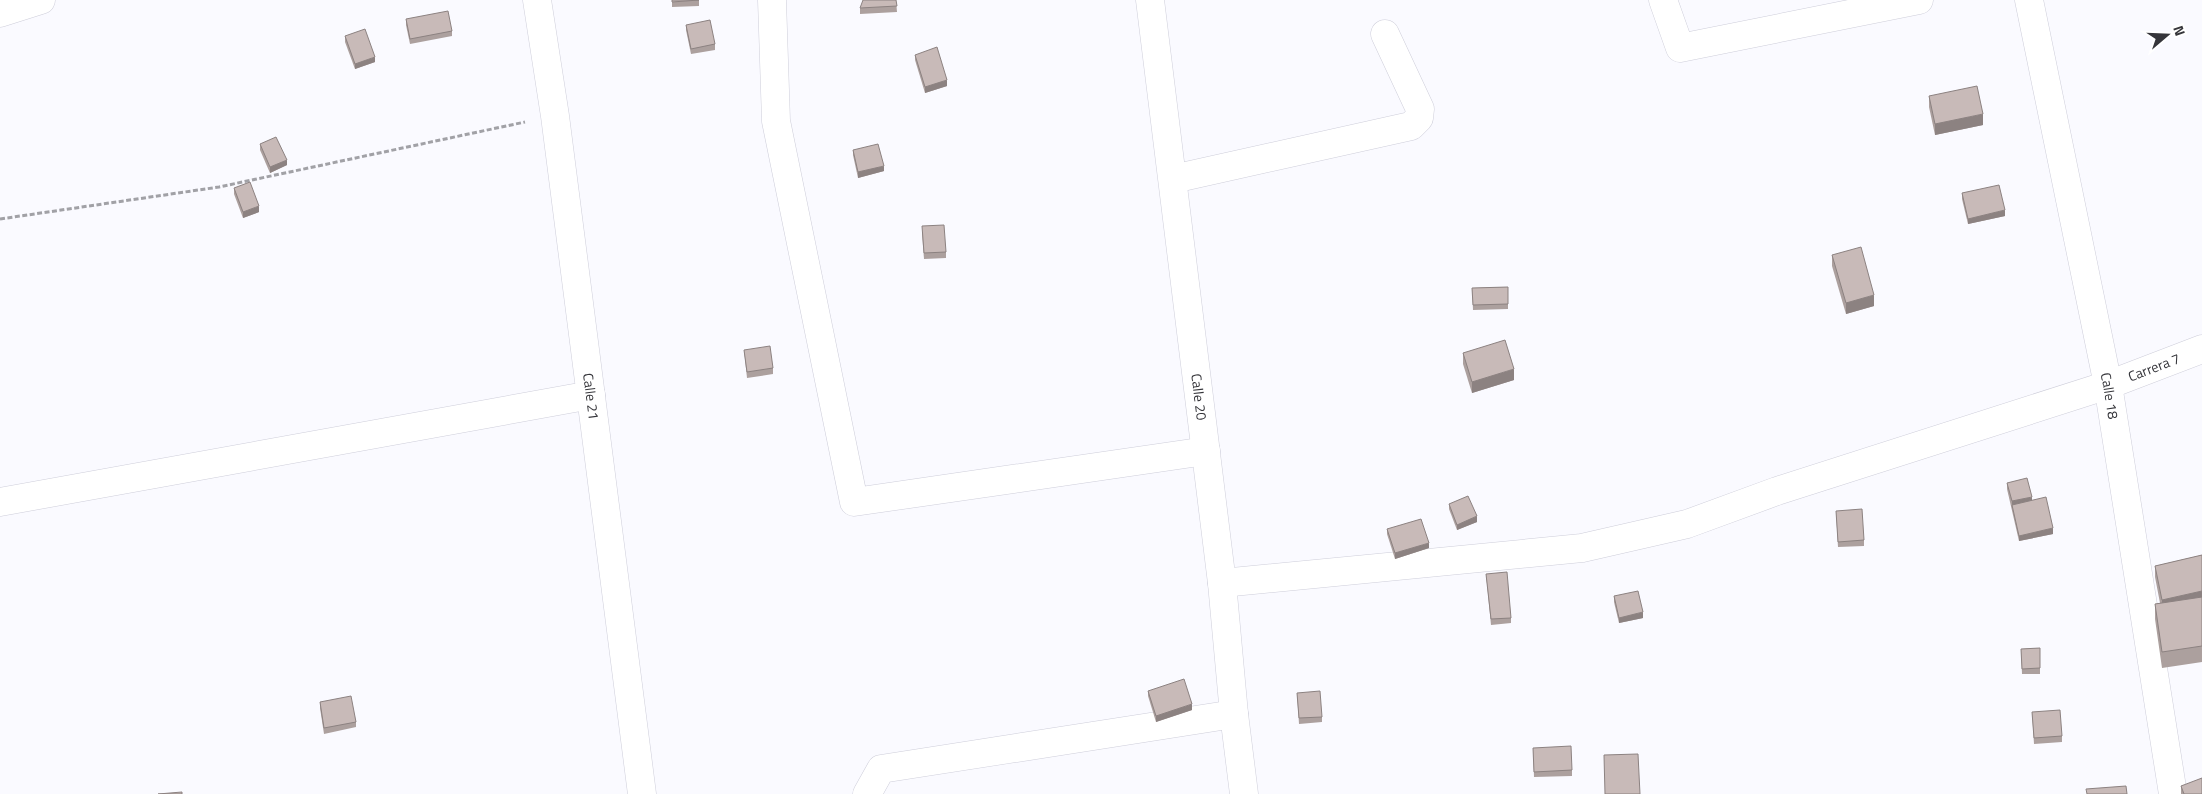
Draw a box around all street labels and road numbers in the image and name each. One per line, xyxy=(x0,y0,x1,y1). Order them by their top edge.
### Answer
street label: Carrera 7 xyxy=(2125,347,2183,386)
street label: Calle 18 xyxy=(2096,371,2124,421)
street label: Calle 21 xyxy=(578,372,605,421)
street label: Calle 20 xyxy=(1186,372,1213,422)

